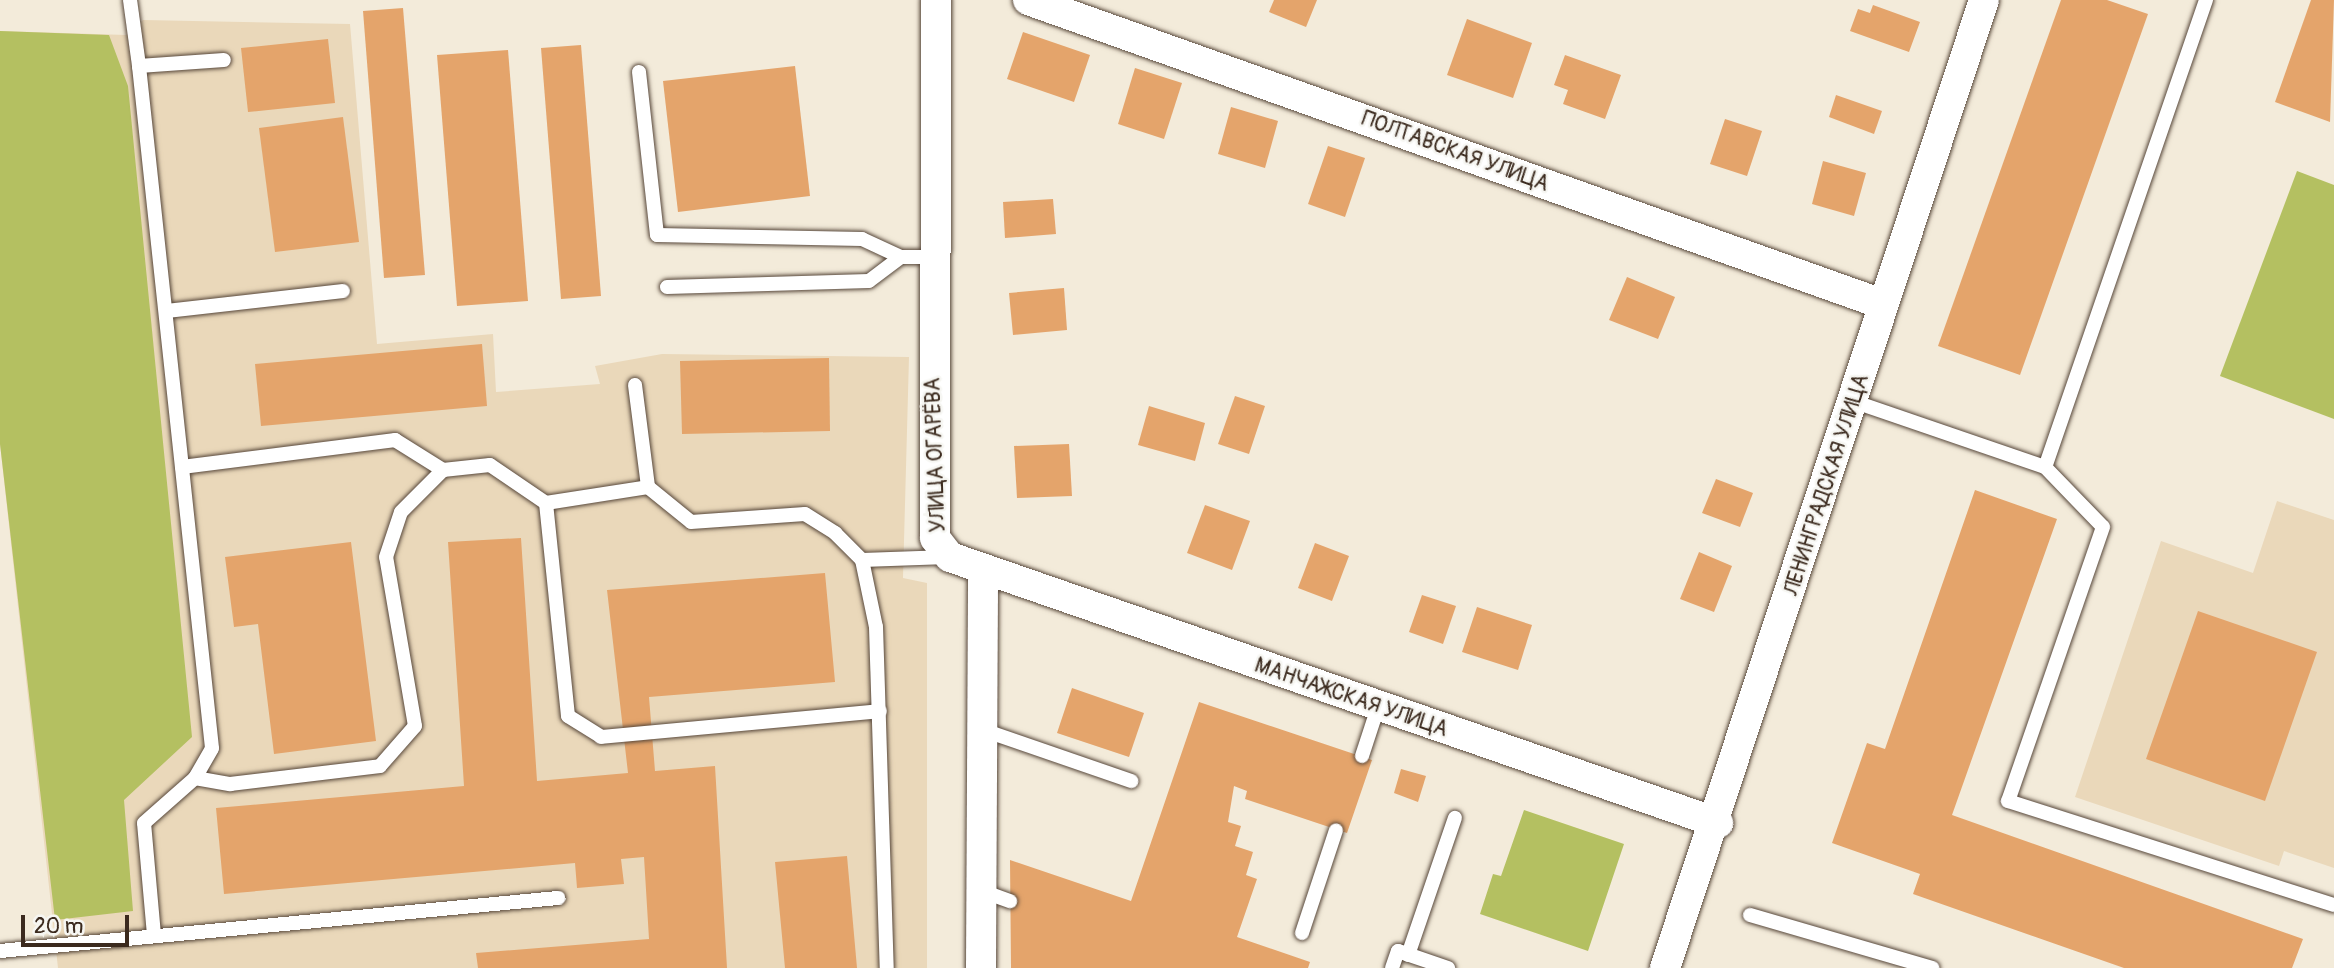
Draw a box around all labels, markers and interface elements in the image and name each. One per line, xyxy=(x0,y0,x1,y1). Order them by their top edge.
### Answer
street label: ПОЛТАВСКАЯ УЛИЦА xyxy=(1358,106,1552,198)
street label: ЛЕНИНГРАДСКАЯ УЛИЦА xyxy=(1779,371,1875,599)
street label: УЛИЦА ОГАРЁВА xyxy=(921,377,951,533)
street label: МАНЧАЖСКАЯ УЛИЦА xyxy=(1251,653,1451,743)
scale bar xyxy=(24,902,133,946)
text: 20 m xyxy=(34,913,83,940)

